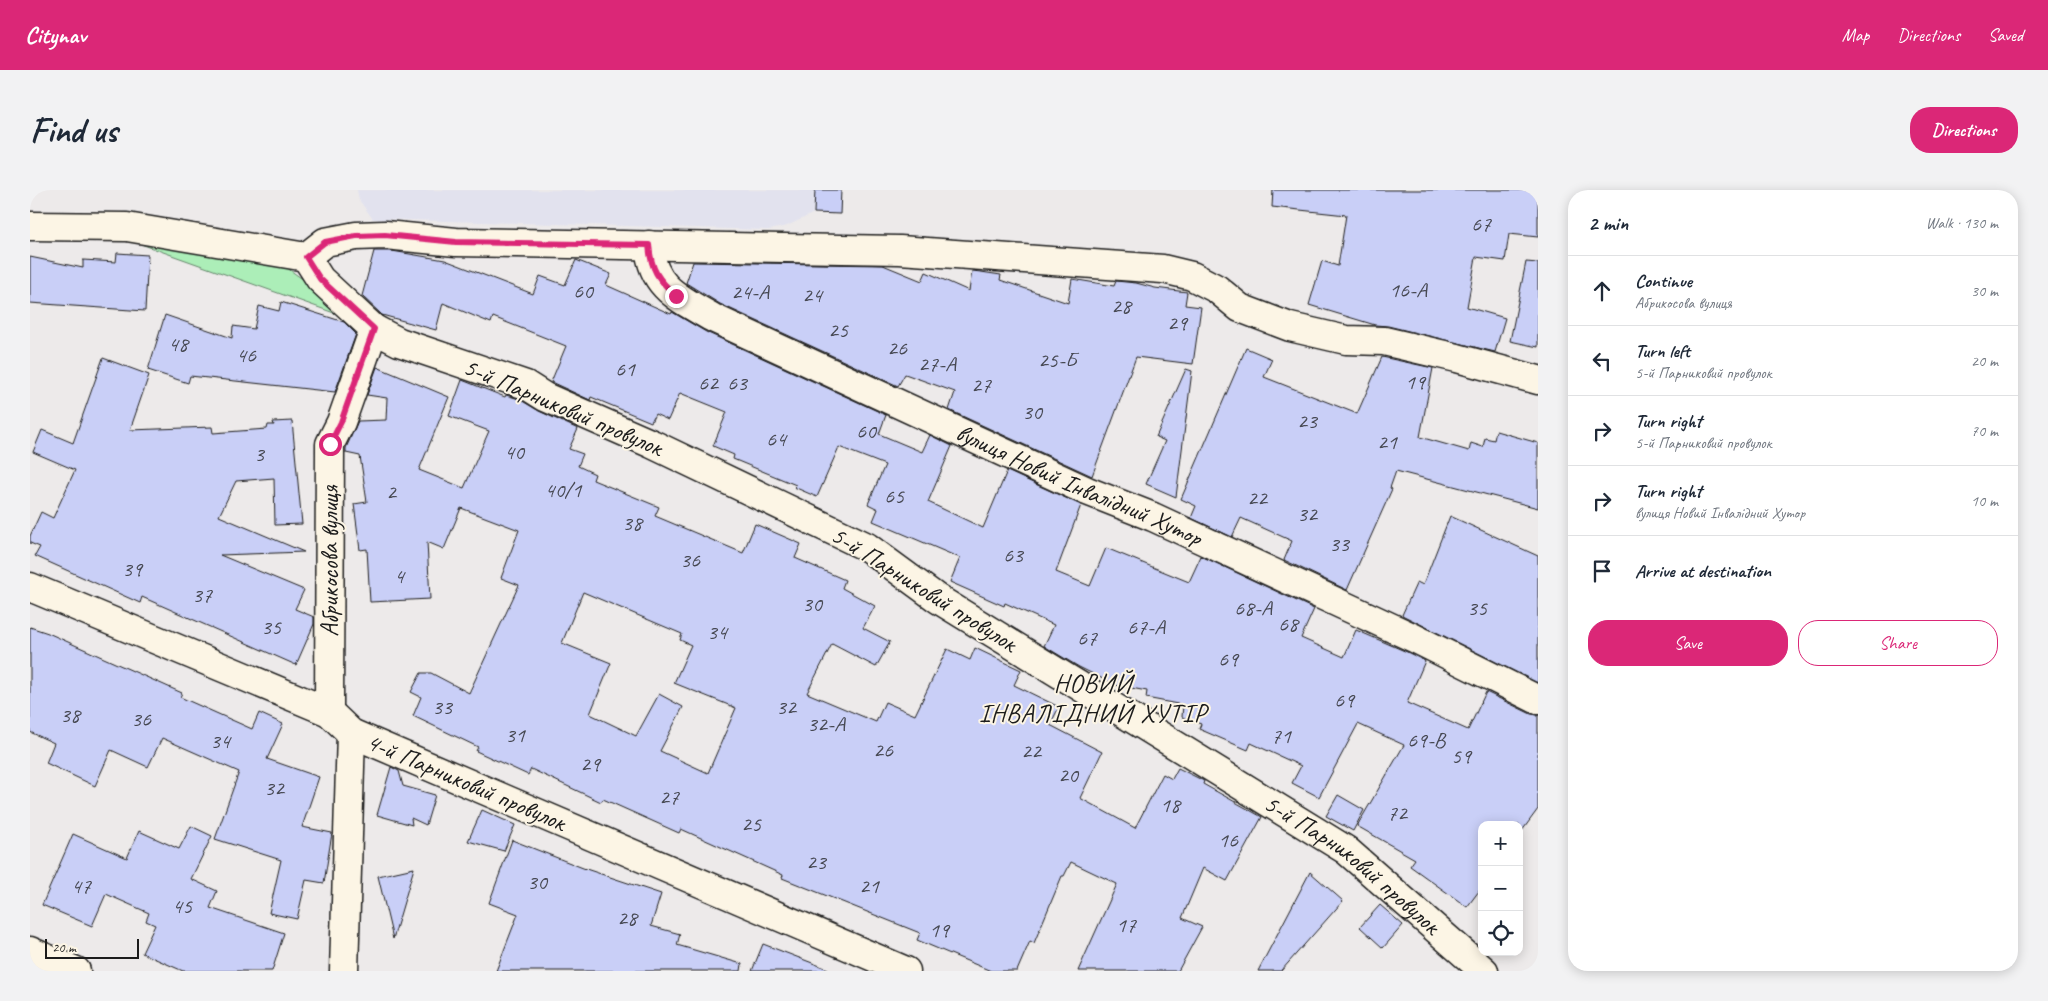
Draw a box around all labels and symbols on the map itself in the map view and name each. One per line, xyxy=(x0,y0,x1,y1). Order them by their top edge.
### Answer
house number: 67 xyxy=(1471,210,1492,238)
house number: 16-А xyxy=(1389,276,1428,304)
house number: 60 xyxy=(573,277,595,305)
house number: 24-А xyxy=(731,278,770,306)
house number: 24 xyxy=(802,281,824,309)
route end xyxy=(665,285,688,308)
house number: 28 xyxy=(1111,292,1133,320)
house number: 29 xyxy=(1167,309,1189,337)
house number: 25 xyxy=(828,316,849,344)
house number: 48 xyxy=(168,330,190,358)
house number: 26 xyxy=(887,334,908,362)
house number: 46 xyxy=(236,341,257,369)
house number: 25-Б xyxy=(1038,346,1080,374)
house number: 27-А xyxy=(918,350,957,378)
street label: 5-й Парниковий провулок xyxy=(459,351,669,464)
house number: 61 xyxy=(615,355,636,383)
house number: 19 xyxy=(1405,368,1427,396)
house number: 62 xyxy=(698,369,720,397)
house number: 63 xyxy=(727,369,749,397)
house number: 27 xyxy=(971,371,992,399)
house number: 30 xyxy=(1022,398,1044,426)
house number: 23 xyxy=(1297,407,1319,435)
house number: 60 xyxy=(856,417,878,445)
street label: вулиця Новий Інвалідний Хутор xyxy=(951,417,1209,554)
house number: 64 xyxy=(766,425,788,453)
house number: 21 xyxy=(1377,428,1398,456)
route start xyxy=(319,433,342,456)
house number: 40 xyxy=(504,438,526,466)
house number: 3 xyxy=(254,440,266,468)
house number: 40/1 xyxy=(545,476,583,504)
house number: 2 xyxy=(386,478,398,506)
house number: 65 xyxy=(884,482,905,510)
street label: Абрикосова вулиця xyxy=(314,484,346,637)
house number: 22 xyxy=(1247,484,1269,512)
house number: 32 xyxy=(1297,500,1319,528)
house number: 38 xyxy=(622,509,644,537)
street label: 5-й Парниковий провулок xyxy=(825,519,1025,660)
house number: 33 xyxy=(1329,530,1351,558)
house number: 63 xyxy=(1003,541,1025,569)
house number: 36 xyxy=(680,546,701,574)
house number: 39 xyxy=(122,555,144,583)
house number: 4 xyxy=(394,562,406,590)
house number: 37 xyxy=(192,581,213,609)
house number: 30 xyxy=(802,590,824,618)
house number: 68-А xyxy=(1234,594,1273,622)
house number: 35 xyxy=(1467,594,1488,622)
house number: 68 xyxy=(1278,610,1300,638)
house number: 35 xyxy=(261,613,282,641)
house number: 67-А xyxy=(1127,613,1166,641)
house number: 34 xyxy=(707,618,729,646)
house number: 67 xyxy=(1077,624,1098,652)
house number: 69 xyxy=(1218,645,1240,673)
district label: НОВИЙ ІНВАЛІДНИЙ ХУТІР xyxy=(979,667,1210,730)
house number: 69 xyxy=(1334,686,1356,714)
house number: 33 xyxy=(432,693,454,721)
house number: 32 xyxy=(776,693,798,721)
house number: 38 xyxy=(60,701,82,729)
house number: 36 xyxy=(131,705,152,733)
house number: 32-А xyxy=(807,710,846,738)
house number: 31 xyxy=(505,721,526,749)
house number: 71 xyxy=(1271,722,1292,750)
street label: 4-й Парниковий провулок xyxy=(362,726,572,839)
house number: 69-В xyxy=(1407,726,1447,754)
house number: 34 xyxy=(210,727,232,755)
house number: 26 xyxy=(873,736,894,764)
house number: 22 xyxy=(1021,737,1043,765)
house number: 59 xyxy=(1451,742,1473,770)
house number: 29 xyxy=(580,750,602,778)
house number: 20 xyxy=(1058,761,1080,789)
house number: 32 xyxy=(264,774,286,802)
house number: 27 xyxy=(659,783,680,811)
street label: 5-й Парниковий провулок xyxy=(1258,787,1448,942)
house number: 18 xyxy=(1160,791,1182,819)
house number: 72 xyxy=(1387,799,1409,827)
house number: 25 xyxy=(741,810,762,838)
house number: 16 xyxy=(1218,826,1239,854)
house number: 23 xyxy=(806,848,828,876)
house number: 30 xyxy=(527,868,549,896)
house number: 47 xyxy=(71,872,92,900)
house number: 21 xyxy=(859,872,880,900)
house number: 45 xyxy=(172,892,193,920)
house number: 28 xyxy=(617,904,639,932)
house number: 17 xyxy=(1116,911,1137,939)
house number: 19 xyxy=(929,916,951,944)
scale bar xyxy=(45,936,139,959)

